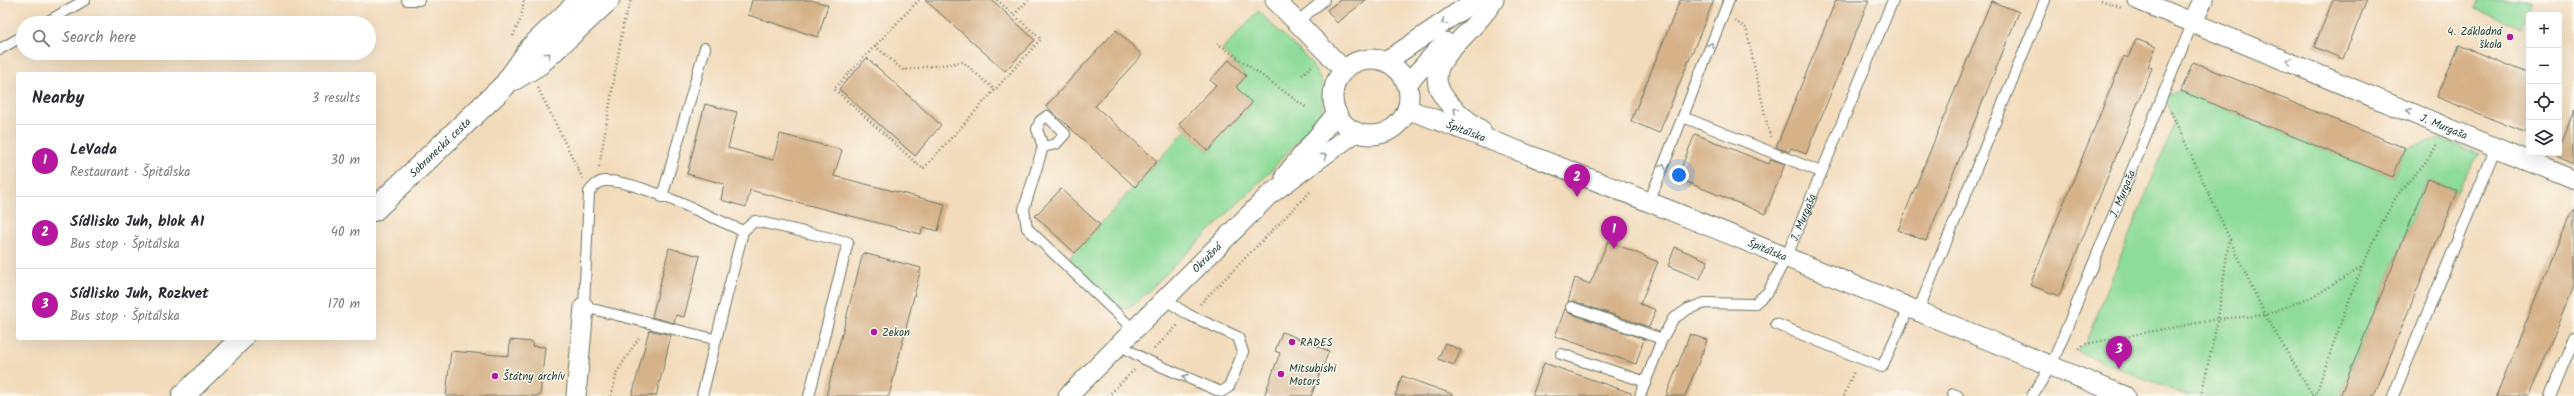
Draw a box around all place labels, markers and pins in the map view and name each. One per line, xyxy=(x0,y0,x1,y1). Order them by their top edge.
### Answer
place label: 4. Základná škola xyxy=(2447,23,2504,54)
marker: 4. Základná škola xyxy=(2505,32,2515,42)
pin: 2 xyxy=(1564,164,1590,197)
pin: 1 xyxy=(1601,216,1627,249)
place label: Zekon xyxy=(882,324,910,342)
marker: Zekon xyxy=(869,327,879,337)
place label: RADES xyxy=(1300,334,1333,352)
pin: 3 xyxy=(2106,336,2132,369)
marker: RADES xyxy=(1287,337,1297,347)
place label: Mitsubishi Motors xyxy=(1289,360,1337,391)
place label: Štátny archív xyxy=(503,368,565,386)
marker: Mitsubishi Motors xyxy=(1276,369,1286,379)
marker: Štátny archív xyxy=(490,371,500,381)

